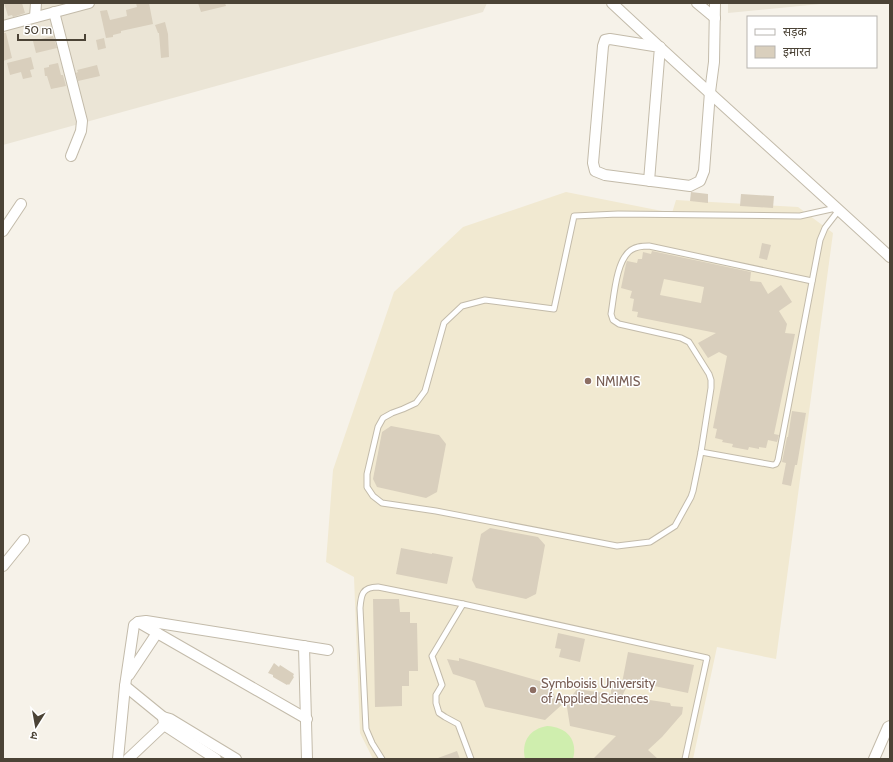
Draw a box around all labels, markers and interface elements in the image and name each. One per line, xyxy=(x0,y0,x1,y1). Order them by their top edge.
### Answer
scale bar xyxy=(18,16,85,42)
legend xyxy=(747,16,877,68)
text: 50 m xyxy=(24,22,52,37)
text: सड़क xyxy=(783,24,808,39)
text: इमारत xyxy=(783,44,812,59)
place label: NMIMIS xyxy=(596,373,641,389)
marker: NMIMIS xyxy=(583,376,593,386)
place label: Symboisis University of Applied Sciences xyxy=(541,675,656,706)
marker: Symboisis University of Applied Sciences xyxy=(528,685,538,695)
north arrow xyxy=(16,706,56,746)
text: उ xyxy=(29,728,39,743)

